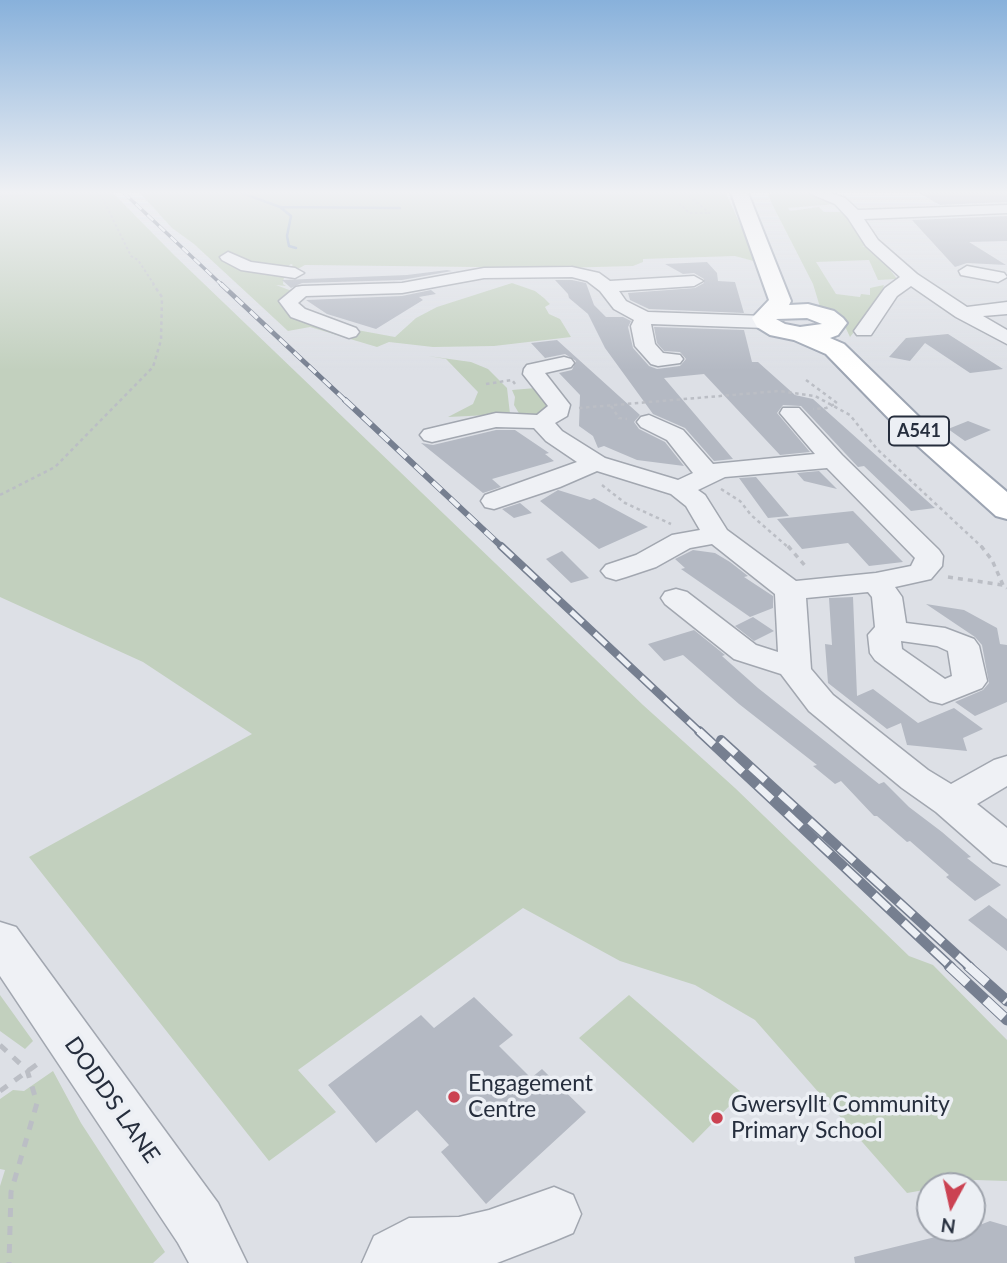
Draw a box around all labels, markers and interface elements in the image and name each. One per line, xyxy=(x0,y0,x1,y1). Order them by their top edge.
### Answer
road number: A541 xyxy=(889,416,949,446)
street label: DODDS LANE xyxy=(58,1032,166,1168)
place label: Engagement Centre xyxy=(468,1070,593,1124)
marker: Engagement Centre xyxy=(446,1089,462,1105)
place label: Gwersyllt Community Primary School xyxy=(731,1091,950,1145)
marker: Gwersyllt Community Primary School xyxy=(709,1110,725,1126)
north arrow xyxy=(916,1172,986,1242)
text: N xyxy=(939,1214,957,1239)

